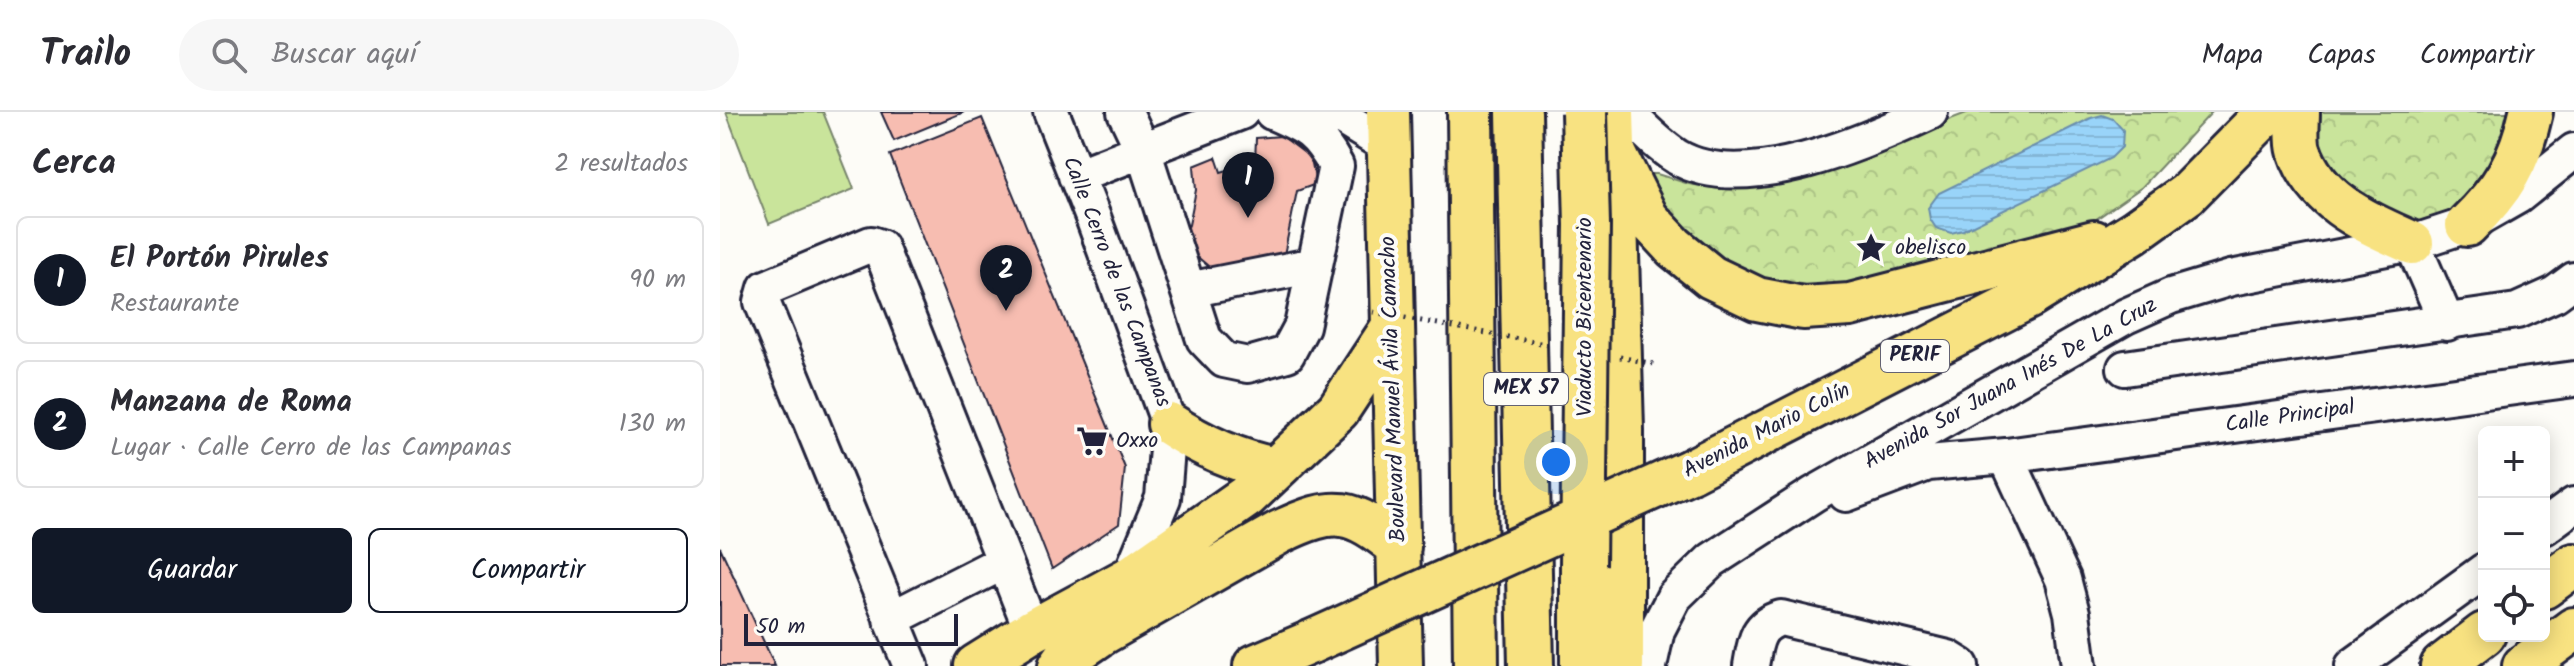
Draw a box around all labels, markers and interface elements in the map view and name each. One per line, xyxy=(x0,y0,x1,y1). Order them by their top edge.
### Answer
search box xyxy=(179,19,739,91)
text: Trailo xyxy=(40,25,131,85)
text: Buscar aquí xyxy=(271,31,417,79)
icon: search xyxy=(207,33,251,77)
text: Mapa xyxy=(2202,33,2263,78)
text: Capas xyxy=(2307,33,2376,78)
text: Compartir xyxy=(2420,33,2534,78)
text: Cerca xyxy=(32,137,116,191)
text: 2 resultados xyxy=(554,143,688,185)
street label: Calle Cerro de las Campanas xyxy=(1052,151,1180,413)
pin: 1 xyxy=(1222,152,1274,218)
street label: Viaducto Bicentenario xyxy=(1568,217,1603,417)
place icon: obelisco xyxy=(1854,231,1888,265)
place label: obelisco xyxy=(1895,231,1966,266)
text: El Portón Pirules xyxy=(110,235,329,283)
street label: Boulevard Manuel Ávila Camacho xyxy=(1371,235,1417,542)
pin: 2 xyxy=(980,245,1032,311)
text: 1 xyxy=(56,259,64,301)
text: 90 m xyxy=(629,259,686,301)
text: Restaurante xyxy=(110,283,239,325)
street label: Avenida Sor Juana Inés De La Cruz xyxy=(1858,288,2164,479)
road number: PERIF xyxy=(1881,340,1949,372)
road number: MEX 57 xyxy=(1484,373,1568,405)
street label: Avenida Mario Colín xyxy=(1677,374,1857,488)
text: Manzana de Roma xyxy=(110,379,352,427)
street label: Calle Principal xyxy=(2223,391,2358,443)
text: 2 xyxy=(52,403,68,445)
text: 130 m xyxy=(619,403,686,445)
supermarket icon: Oxxo xyxy=(1075,424,1109,458)
place label: Oxxo xyxy=(1116,424,1158,459)
map controls xyxy=(2478,426,2550,642)
button: + xyxy=(2478,426,2550,498)
text: Lugar · Calle Cerro de las Campanas xyxy=(110,427,512,469)
your location xyxy=(1536,442,1576,482)
button: − xyxy=(2478,498,2550,570)
button: Guardar xyxy=(32,528,352,613)
button: Compartir xyxy=(368,528,688,613)
button: locate xyxy=(2478,570,2550,642)
scale bar xyxy=(744,610,958,646)
text: 50 m xyxy=(756,610,805,645)

